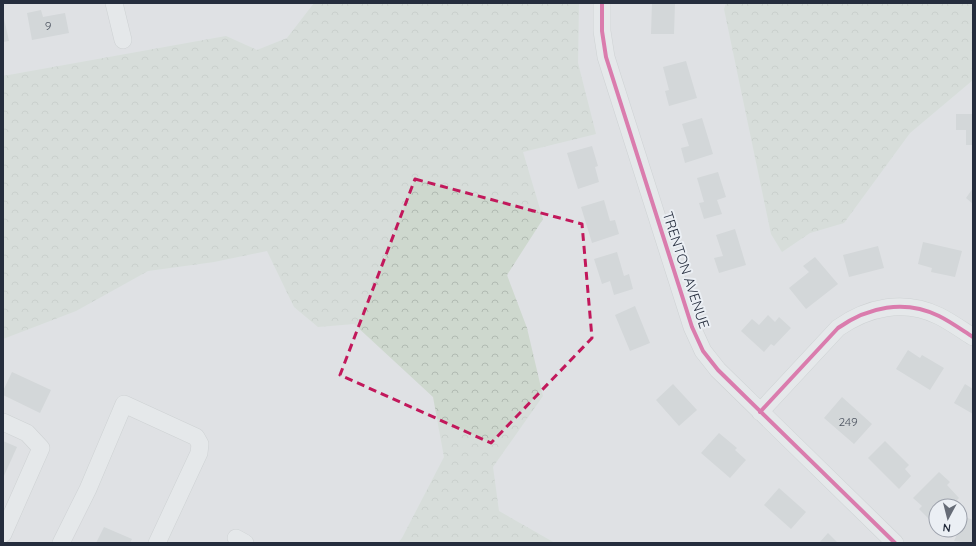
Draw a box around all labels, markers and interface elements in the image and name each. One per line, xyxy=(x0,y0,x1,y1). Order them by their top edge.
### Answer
house number: 9 xyxy=(45,18,52,33)
street label: TRENTON AVENUE xyxy=(659,209,713,331)
house number: 249 xyxy=(838,414,858,429)
north arrow xyxy=(928,498,968,538)
text: N xyxy=(942,520,952,535)

